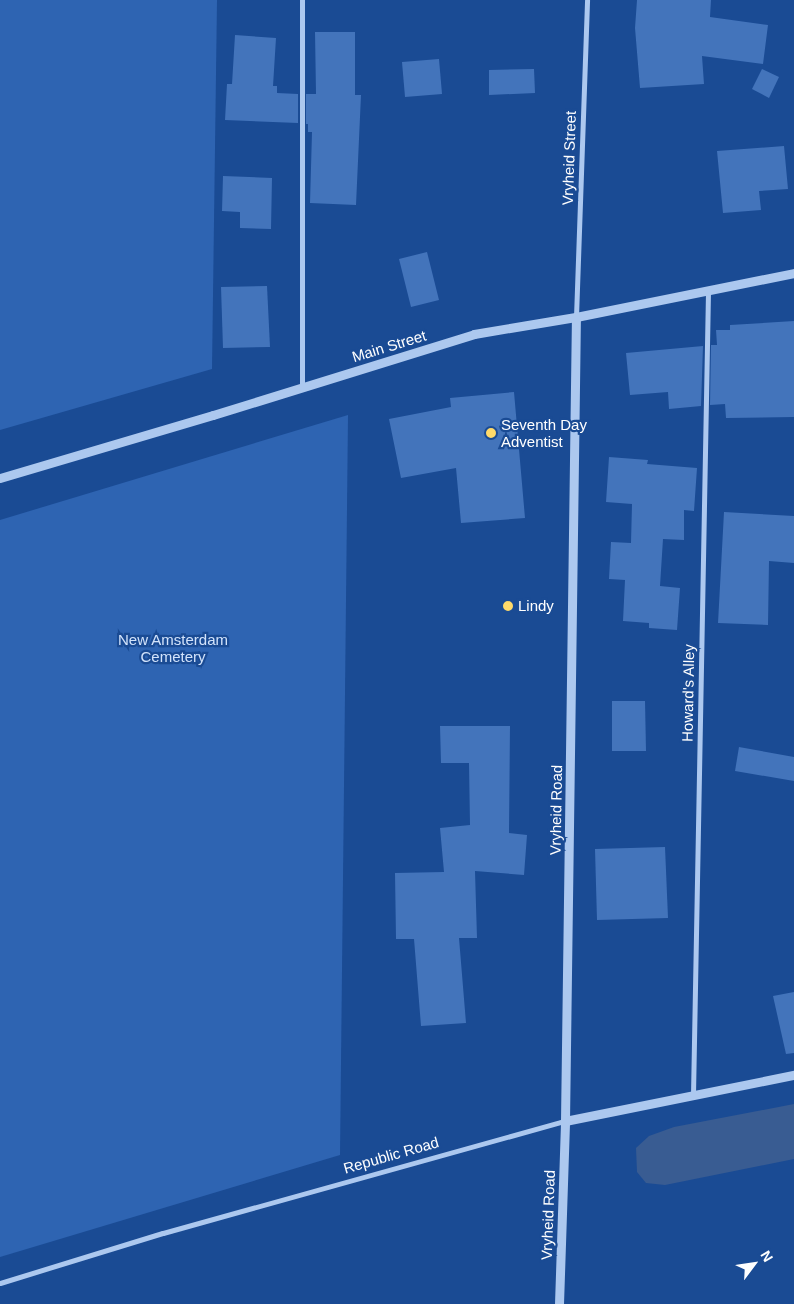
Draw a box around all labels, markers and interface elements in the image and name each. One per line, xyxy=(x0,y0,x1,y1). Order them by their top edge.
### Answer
street label: Vryheid Street xyxy=(558,110,580,206)
street label: Main Street xyxy=(350,326,428,366)
place label: Seventh Day Adventist xyxy=(501,415,587,450)
marker: Seventh Day Adventist xyxy=(485,427,497,439)
place label: Lindy xyxy=(518,597,554,615)
marker: Lindy xyxy=(502,600,514,612)
park label: New Amsterdam Cemetery xyxy=(118,630,228,665)
street label: Howard's Alley xyxy=(678,643,698,743)
street label: Vryheid Road xyxy=(546,765,566,855)
street label: Republic Road xyxy=(341,1133,441,1177)
street label: Vryheid Road xyxy=(537,1170,559,1260)
north arrow xyxy=(729,1239,779,1289)
text: N xyxy=(757,1248,776,1265)

